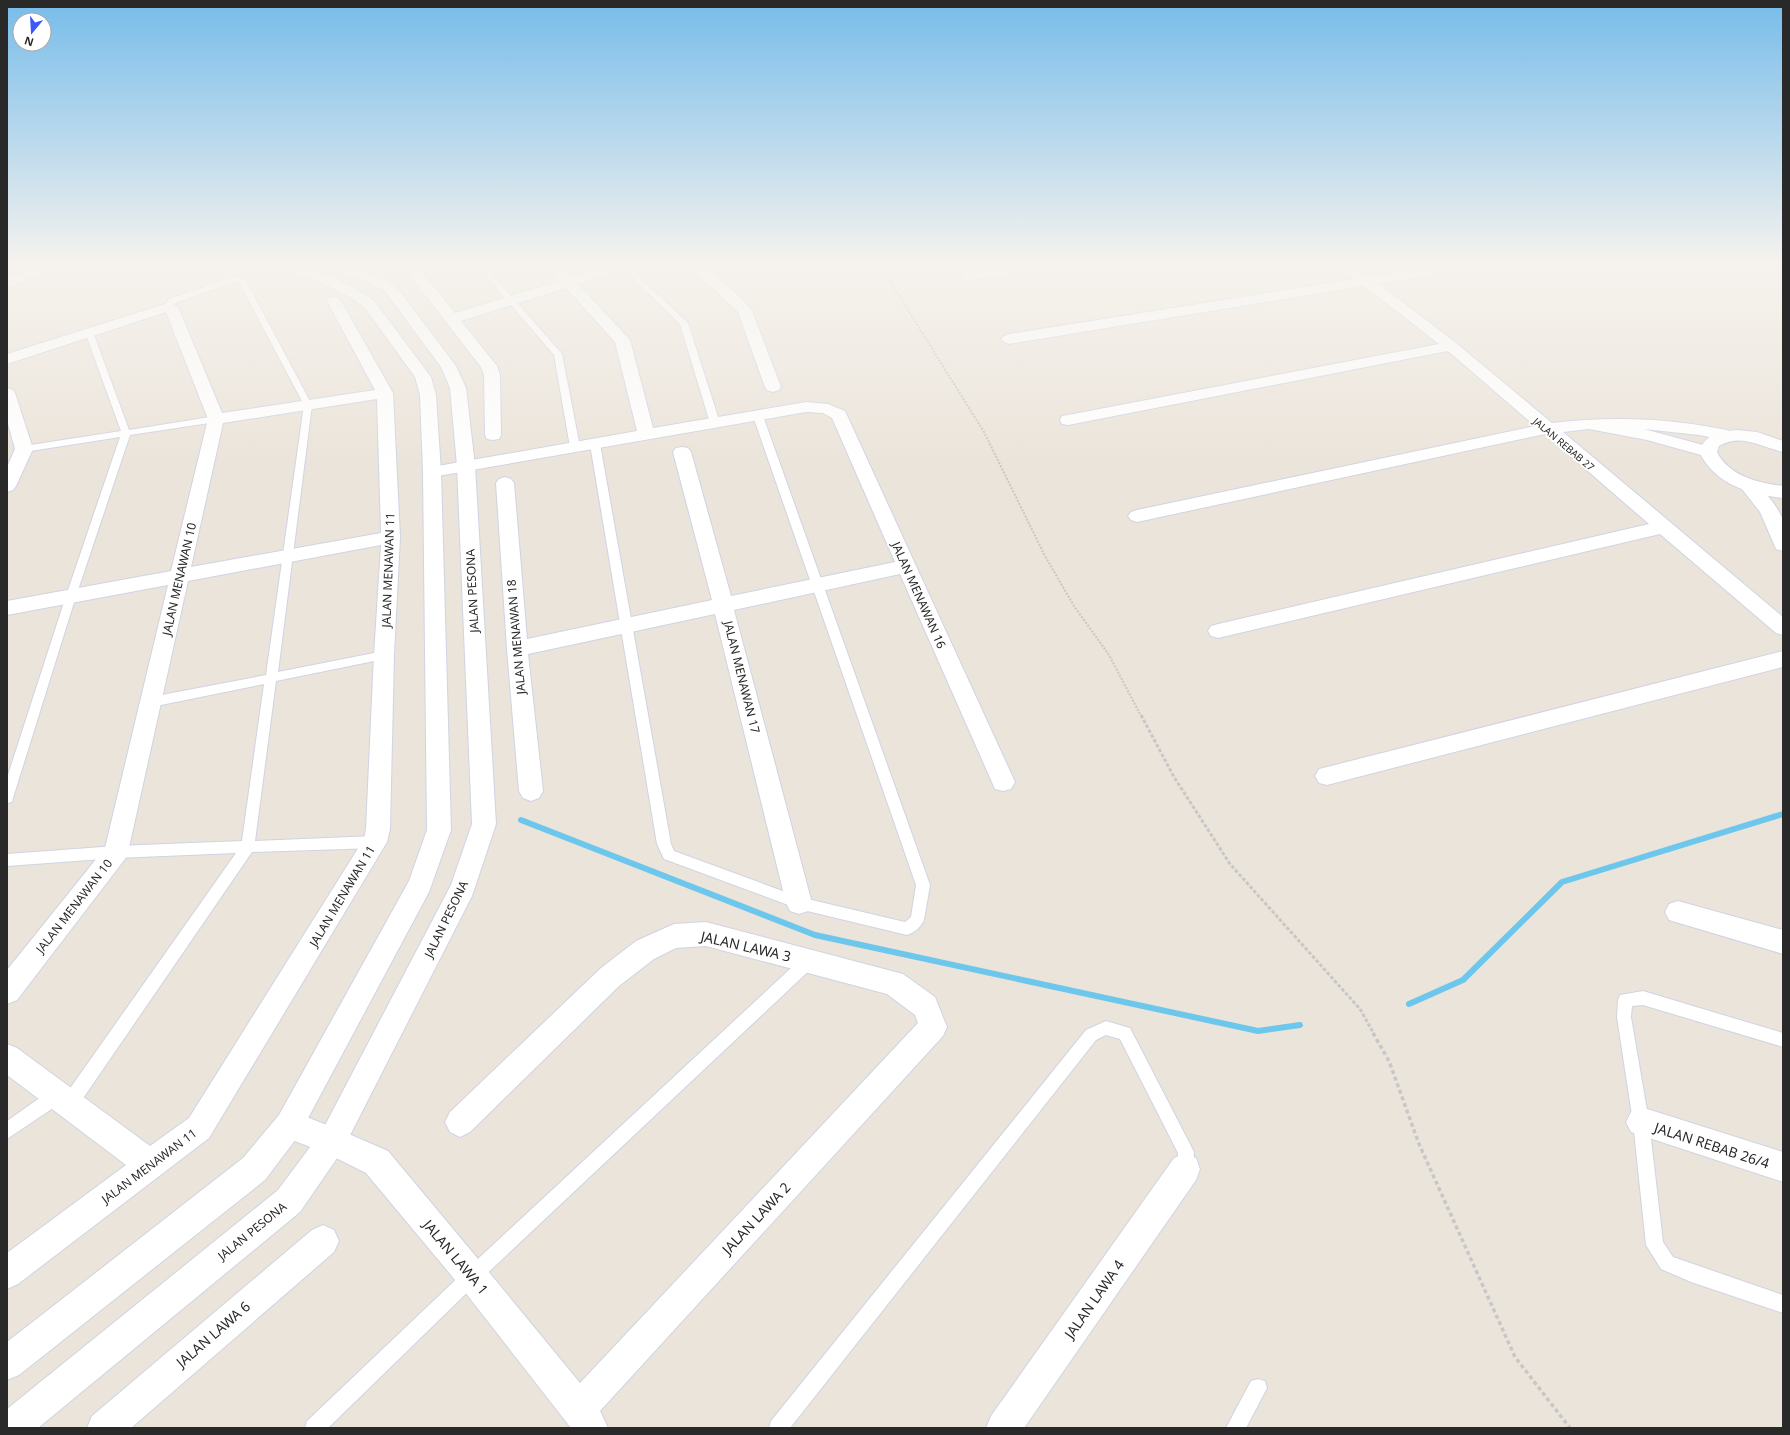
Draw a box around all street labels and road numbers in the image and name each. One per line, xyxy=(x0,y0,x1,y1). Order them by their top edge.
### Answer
street label: JALAN REBAB 27 xyxy=(1530,414,1598,474)
street label: JALAN MENAWAN 11 xyxy=(377,512,399,629)
street label: JALAN MENAWAN 10 xyxy=(158,521,200,638)
street label: JALAN MENAWAN 16 xyxy=(887,538,950,651)
street label: JALAN PESONA xyxy=(461,548,483,634)
street label: JALAN MENAWAN 18 xyxy=(502,579,530,696)
street label: JALAN MENAWAN 17 xyxy=(720,618,764,735)
street label: JALAN MENAWAN 11 xyxy=(304,842,379,951)
street label: JALAN MENAWAN 10 xyxy=(31,855,116,957)
street label: JALAN PESONA xyxy=(420,877,472,961)
street label: JALAN LAWA 3 xyxy=(697,926,793,966)
street label: JALAN REBAB 26/4 xyxy=(1650,1117,1772,1173)
street label: JALAN MENAWAN 11 xyxy=(97,1125,200,1208)
street label: JALAN LAWA 2 xyxy=(716,1178,794,1260)
street label: JALAN PESONA xyxy=(213,1198,290,1265)
street label: JALAN LAWA 1 xyxy=(418,1214,493,1298)
street label: JALAN LAWA 4 xyxy=(1059,1256,1128,1344)
street label: JALAN LAWA 6 xyxy=(171,1297,254,1373)

